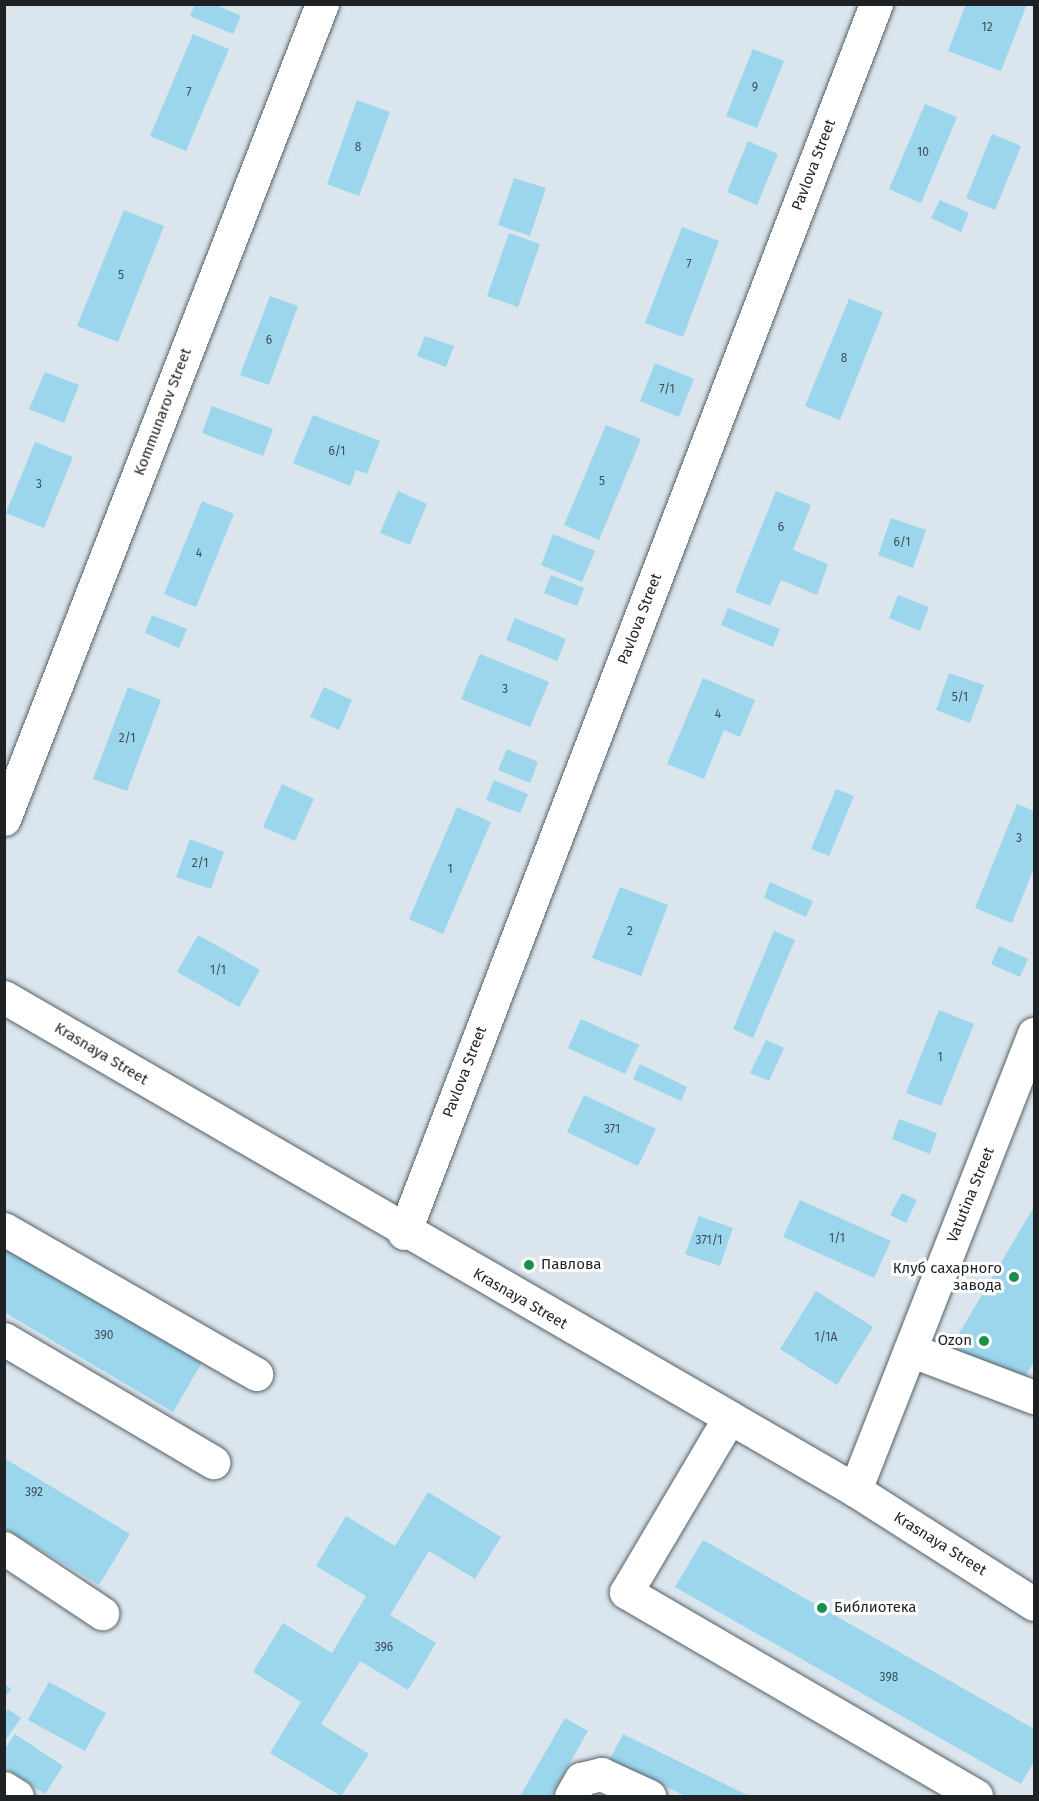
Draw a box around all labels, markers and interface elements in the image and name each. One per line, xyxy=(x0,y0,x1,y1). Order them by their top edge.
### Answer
house number: 12 xyxy=(981,21,993,35)
house number: 9 xyxy=(752,81,758,95)
house number: 7 xyxy=(186,86,192,100)
street label: Pavlova Street xyxy=(788,117,840,213)
house number: 8 xyxy=(355,141,361,155)
house number: 10 xyxy=(917,146,929,160)
house number: 7 xyxy=(686,258,692,272)
house number: 5 xyxy=(118,269,124,283)
house number: 6 xyxy=(266,334,272,348)
street label: Kommunarov Street xyxy=(130,346,196,478)
house number: 8 xyxy=(841,352,847,366)
house number: 7/1 xyxy=(659,383,675,397)
house number: 6/1 xyxy=(329,445,345,459)
house number: 5 xyxy=(599,475,605,489)
house number: 3 xyxy=(36,478,42,492)
house number: 6 xyxy=(778,521,784,535)
house number: 6/1 xyxy=(894,536,910,550)
house number: 4 xyxy=(196,547,202,561)
street label: Pavlova Street xyxy=(614,571,666,667)
house number: 3 xyxy=(502,683,508,697)
house number: 5/1 xyxy=(952,691,968,705)
house number: 4 xyxy=(715,708,721,722)
house number: 2/1 xyxy=(119,732,135,746)
house number: 3 xyxy=(1016,832,1022,846)
house number: 2/1 xyxy=(192,857,208,871)
house number: 1 xyxy=(447,863,453,877)
house number: 2 xyxy=(627,925,633,939)
house number: 1/1 xyxy=(210,964,226,978)
street label: Krasnaya Street xyxy=(51,1019,151,1089)
street label: Pavlova Street xyxy=(439,1024,491,1120)
house number: 1 xyxy=(937,1051,943,1065)
house number: 371 xyxy=(604,1123,620,1137)
street label: Vatutina Street xyxy=(944,1145,998,1245)
house number: 1/1 xyxy=(829,1232,845,1246)
house number: 371/1 xyxy=(696,1234,722,1248)
place label: Павлова xyxy=(541,1256,601,1274)
marker: Павлова xyxy=(522,1258,536,1272)
place label: Клуб сахарного завода xyxy=(893,1259,1002,1294)
street label: Krasnaya Street xyxy=(470,1265,570,1333)
marker: Клуб сахарного завода xyxy=(1007,1270,1021,1284)
house number: 390 xyxy=(95,1329,113,1343)
house number: 1/1А xyxy=(815,1331,837,1345)
place label: Ozon xyxy=(938,1332,972,1350)
marker: Ozon xyxy=(977,1334,991,1348)
house number: 392 xyxy=(25,1486,43,1500)
street label: Krasnaya Street xyxy=(890,1508,990,1580)
place label: Библиотека xyxy=(834,1599,917,1617)
marker: Библиотека xyxy=(815,1601,829,1615)
house number: 396 xyxy=(375,1641,393,1655)
house number: 398 xyxy=(880,1671,898,1685)

